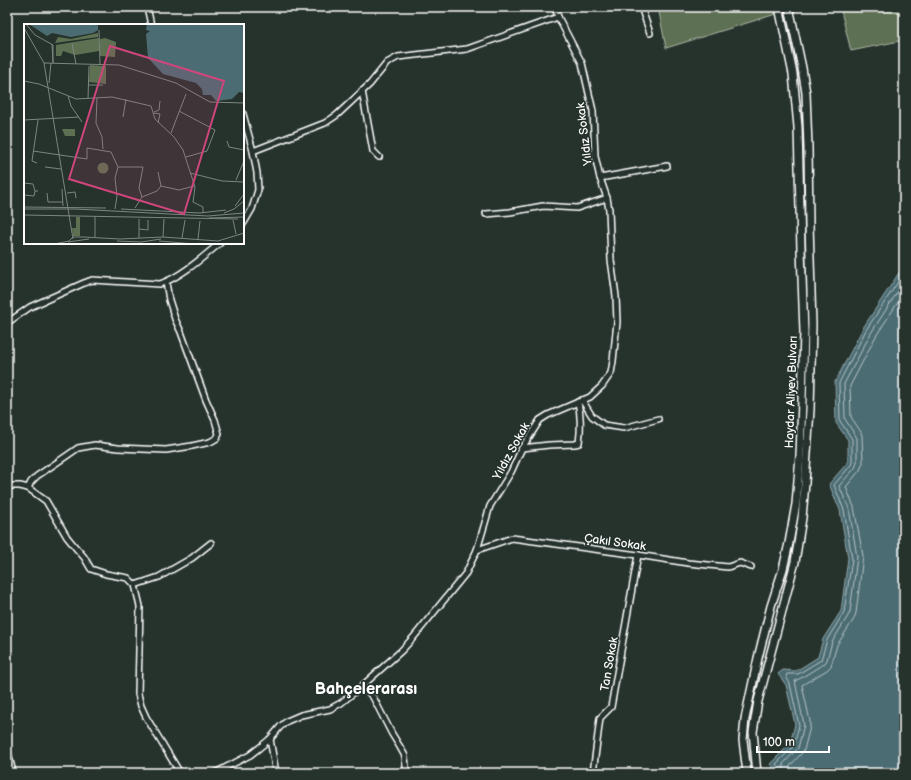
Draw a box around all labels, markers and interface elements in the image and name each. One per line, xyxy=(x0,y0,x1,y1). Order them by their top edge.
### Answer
inset map xyxy=(24,24,244,244)
street label: Yıldız Sokak xyxy=(573,101,596,167)
street label: Haydar Aliyev Bulvarı xyxy=(782,335,801,449)
street label: Yıldız Sokak xyxy=(489,420,533,483)
street label: Çakıl Sokak xyxy=(583,531,647,554)
street label: Tan Sokak xyxy=(597,636,622,692)
district label: Bahçelerarası xyxy=(315,680,417,699)
scale bar xyxy=(757,728,829,754)
text: 100 m xyxy=(763,735,795,750)

